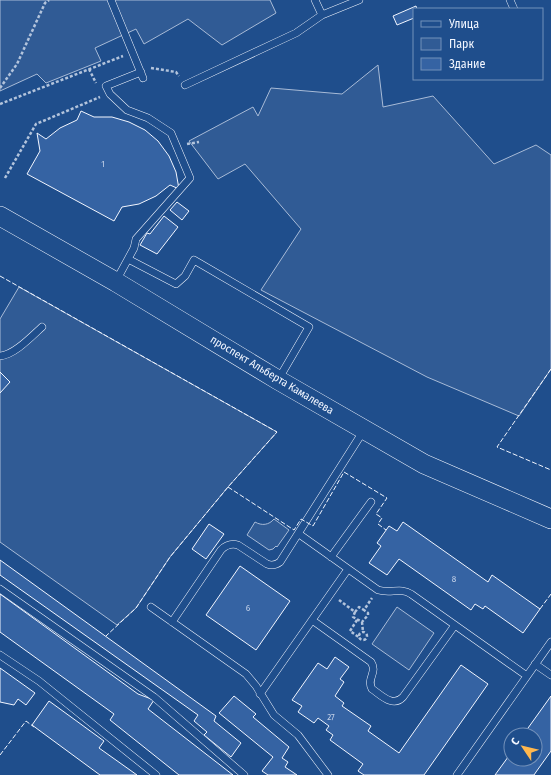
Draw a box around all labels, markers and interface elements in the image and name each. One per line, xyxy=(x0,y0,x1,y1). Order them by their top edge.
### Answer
legend xyxy=(413,8,543,80)
text: Улица xyxy=(448,17,479,31)
text: Парк xyxy=(449,37,475,51)
text: Здание xyxy=(449,57,485,71)
house number: 1 xyxy=(101,159,105,169)
street label: проспект Альберта Камалеева xyxy=(208,333,336,417)
house number: 8 xyxy=(452,574,457,584)
house number: 6 xyxy=(246,603,251,613)
house number: 27 xyxy=(327,712,335,722)
north arrow xyxy=(503,727,543,767)
text: С xyxy=(508,735,522,748)

